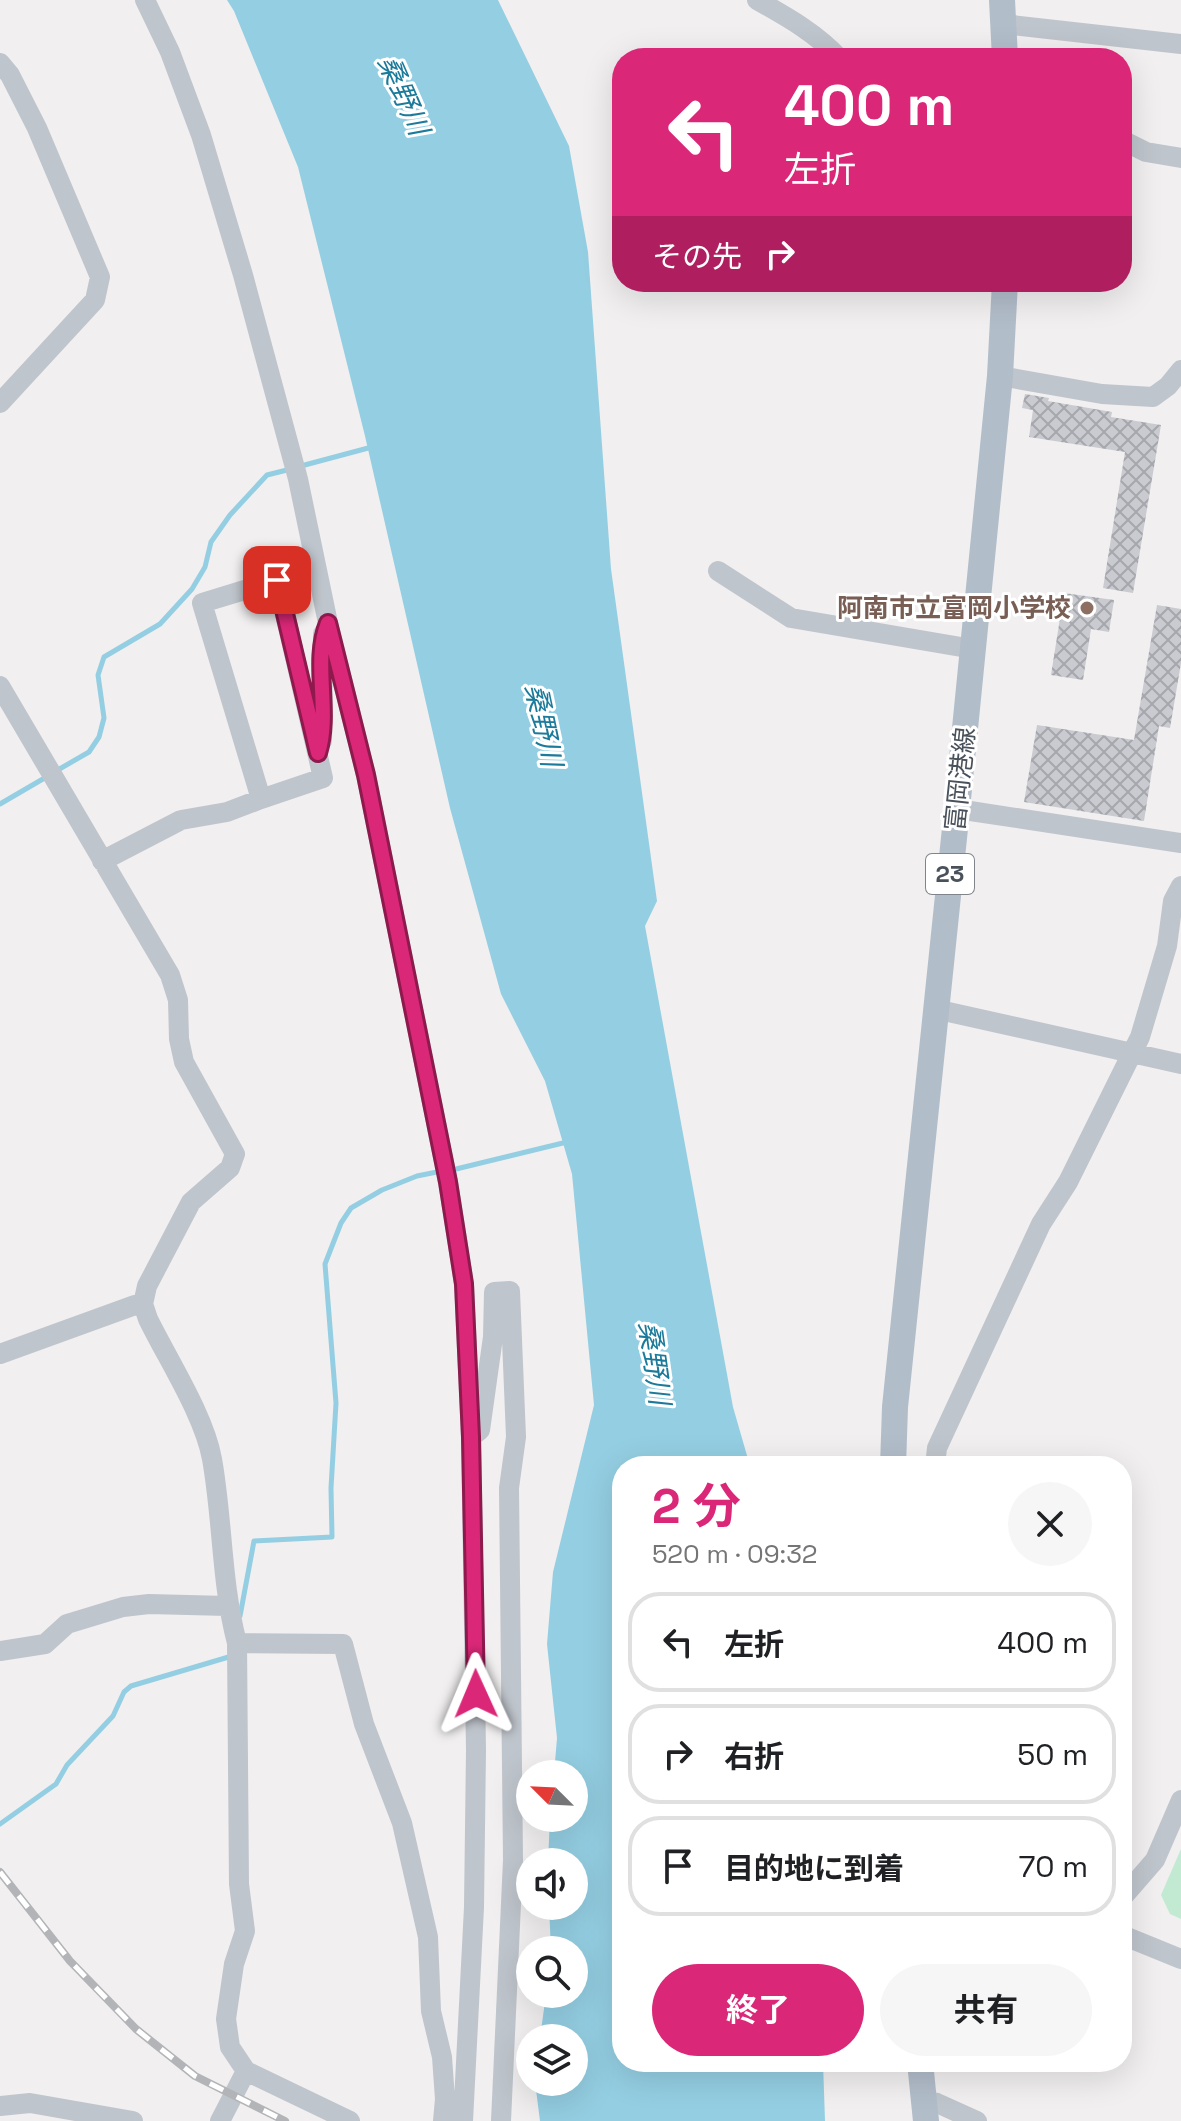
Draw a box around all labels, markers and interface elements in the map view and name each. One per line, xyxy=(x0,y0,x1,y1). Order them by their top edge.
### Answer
water label: 桑野川 xyxy=(370,49,439,143)
text: 400 m xyxy=(784,70,954,141)
icon: left xyxy=(652,80,756,184)
text: 左折 xyxy=(784,147,856,193)
icon: right xyxy=(758,232,802,276)
text: その先 xyxy=(652,237,742,276)
pin xyxy=(243,546,311,614)
icon: arrive xyxy=(255,558,299,602)
place label: 阿南市立富岡小学校 xyxy=(837,591,1071,625)
marker: 阿南市立富岡小学校 xyxy=(1078,599,1096,617)
water label: 桑野川 xyxy=(518,680,571,773)
street label: 富岡港線 xyxy=(938,726,982,832)
road number: 23 xyxy=(926,854,974,894)
water label: 桑野川 xyxy=(631,1319,679,1410)
text: 2 分 xyxy=(652,1476,741,1537)
button: close xyxy=(1008,1482,1092,1566)
text: 520 m · 09:32 xyxy=(652,1537,818,1571)
icon: left xyxy=(656,1620,700,1664)
text: 400 m xyxy=(997,1623,1088,1662)
text: 左折 xyxy=(724,1625,784,1664)
position arrow xyxy=(434,1652,518,1736)
icon: right xyxy=(656,1732,700,1776)
text: 50 m xyxy=(1017,1735,1088,1774)
text: 右折 xyxy=(724,1737,784,1776)
north arrow xyxy=(516,1760,588,1832)
map controls xyxy=(516,1760,588,2096)
icon: arrive xyxy=(656,1844,700,1888)
text: 70 m xyxy=(1019,1847,1088,1886)
button: sound xyxy=(516,1848,588,1920)
text: 目的地に到着 xyxy=(724,1849,904,1888)
button: search xyxy=(516,1936,588,2008)
button: 終了 xyxy=(652,1964,864,2056)
button: 共有 xyxy=(880,1964,1092,2056)
button: layers xyxy=(516,2024,588,2096)

